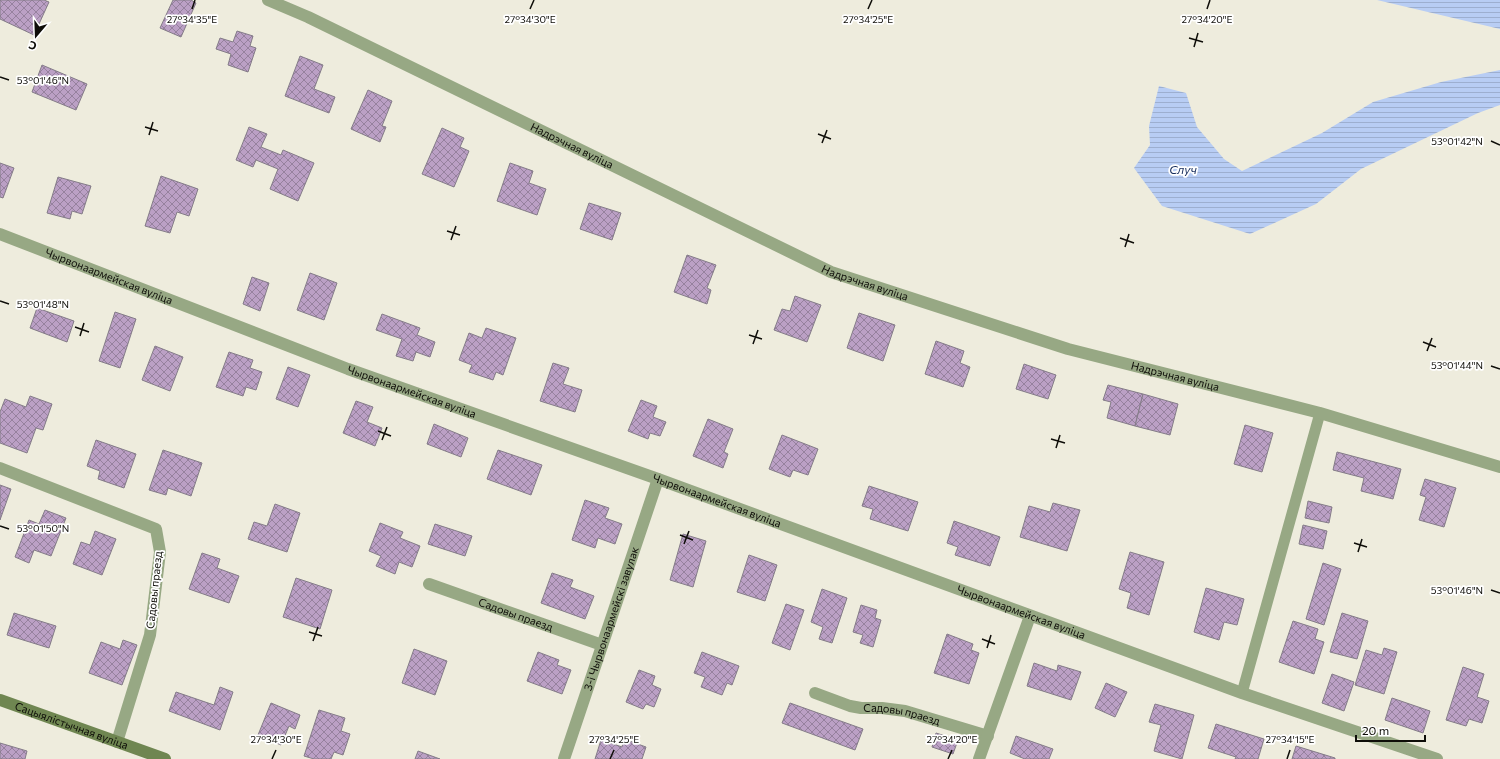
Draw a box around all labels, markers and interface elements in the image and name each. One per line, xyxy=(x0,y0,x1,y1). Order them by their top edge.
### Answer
text: 27°34'35"E xyxy=(167,13,217,25)
text: 27°34'30"E xyxy=(504,13,556,25)
text: 27°34'25"E xyxy=(843,13,893,25)
text: 27°34'20"E xyxy=(1181,13,1233,25)
north arrow xyxy=(16,16,56,56)
text: С xyxy=(26,38,38,53)
text: 53°01'46"N xyxy=(17,74,69,86)
street label: Надрэчная вуліца xyxy=(529,120,616,171)
text: 53°01'42"N xyxy=(1431,135,1483,147)
water label: Случ xyxy=(1169,162,1197,176)
street label: Чырвонаармейская вуліца xyxy=(44,245,175,306)
street label: Надрэчная вуліца xyxy=(820,262,910,303)
text: 53°01'48"N xyxy=(17,298,69,310)
street label: Надрэчная вуліца xyxy=(1130,358,1221,393)
text: 53°01'44"N xyxy=(1431,359,1483,371)
street label: Чырвонаармейская вуліца xyxy=(346,362,478,420)
street label: Чырвонаармейская вуліца xyxy=(651,471,783,530)
text: 53°01'50"N xyxy=(17,522,69,534)
street label: 3-і Чырвонаармейскі завулак xyxy=(580,545,641,692)
street label: Садовы праезд xyxy=(143,550,164,629)
street label: Чырвонаармейская вуліца xyxy=(955,582,1087,641)
text: 53°01'46"N xyxy=(1431,584,1483,596)
street label: Садовы праезд xyxy=(477,595,556,633)
street label: Сацыялістычная вуліца xyxy=(13,699,130,751)
street label: Садовы праезд xyxy=(863,701,942,727)
scale bar xyxy=(1356,717,1425,743)
text: 20 m xyxy=(1362,723,1389,737)
text: 27°34'30"E xyxy=(250,733,302,745)
text: 27°34'25"E xyxy=(589,733,639,745)
text: 27°34'20"E xyxy=(926,733,978,745)
text: 27°34'15"E xyxy=(1266,733,1315,745)

